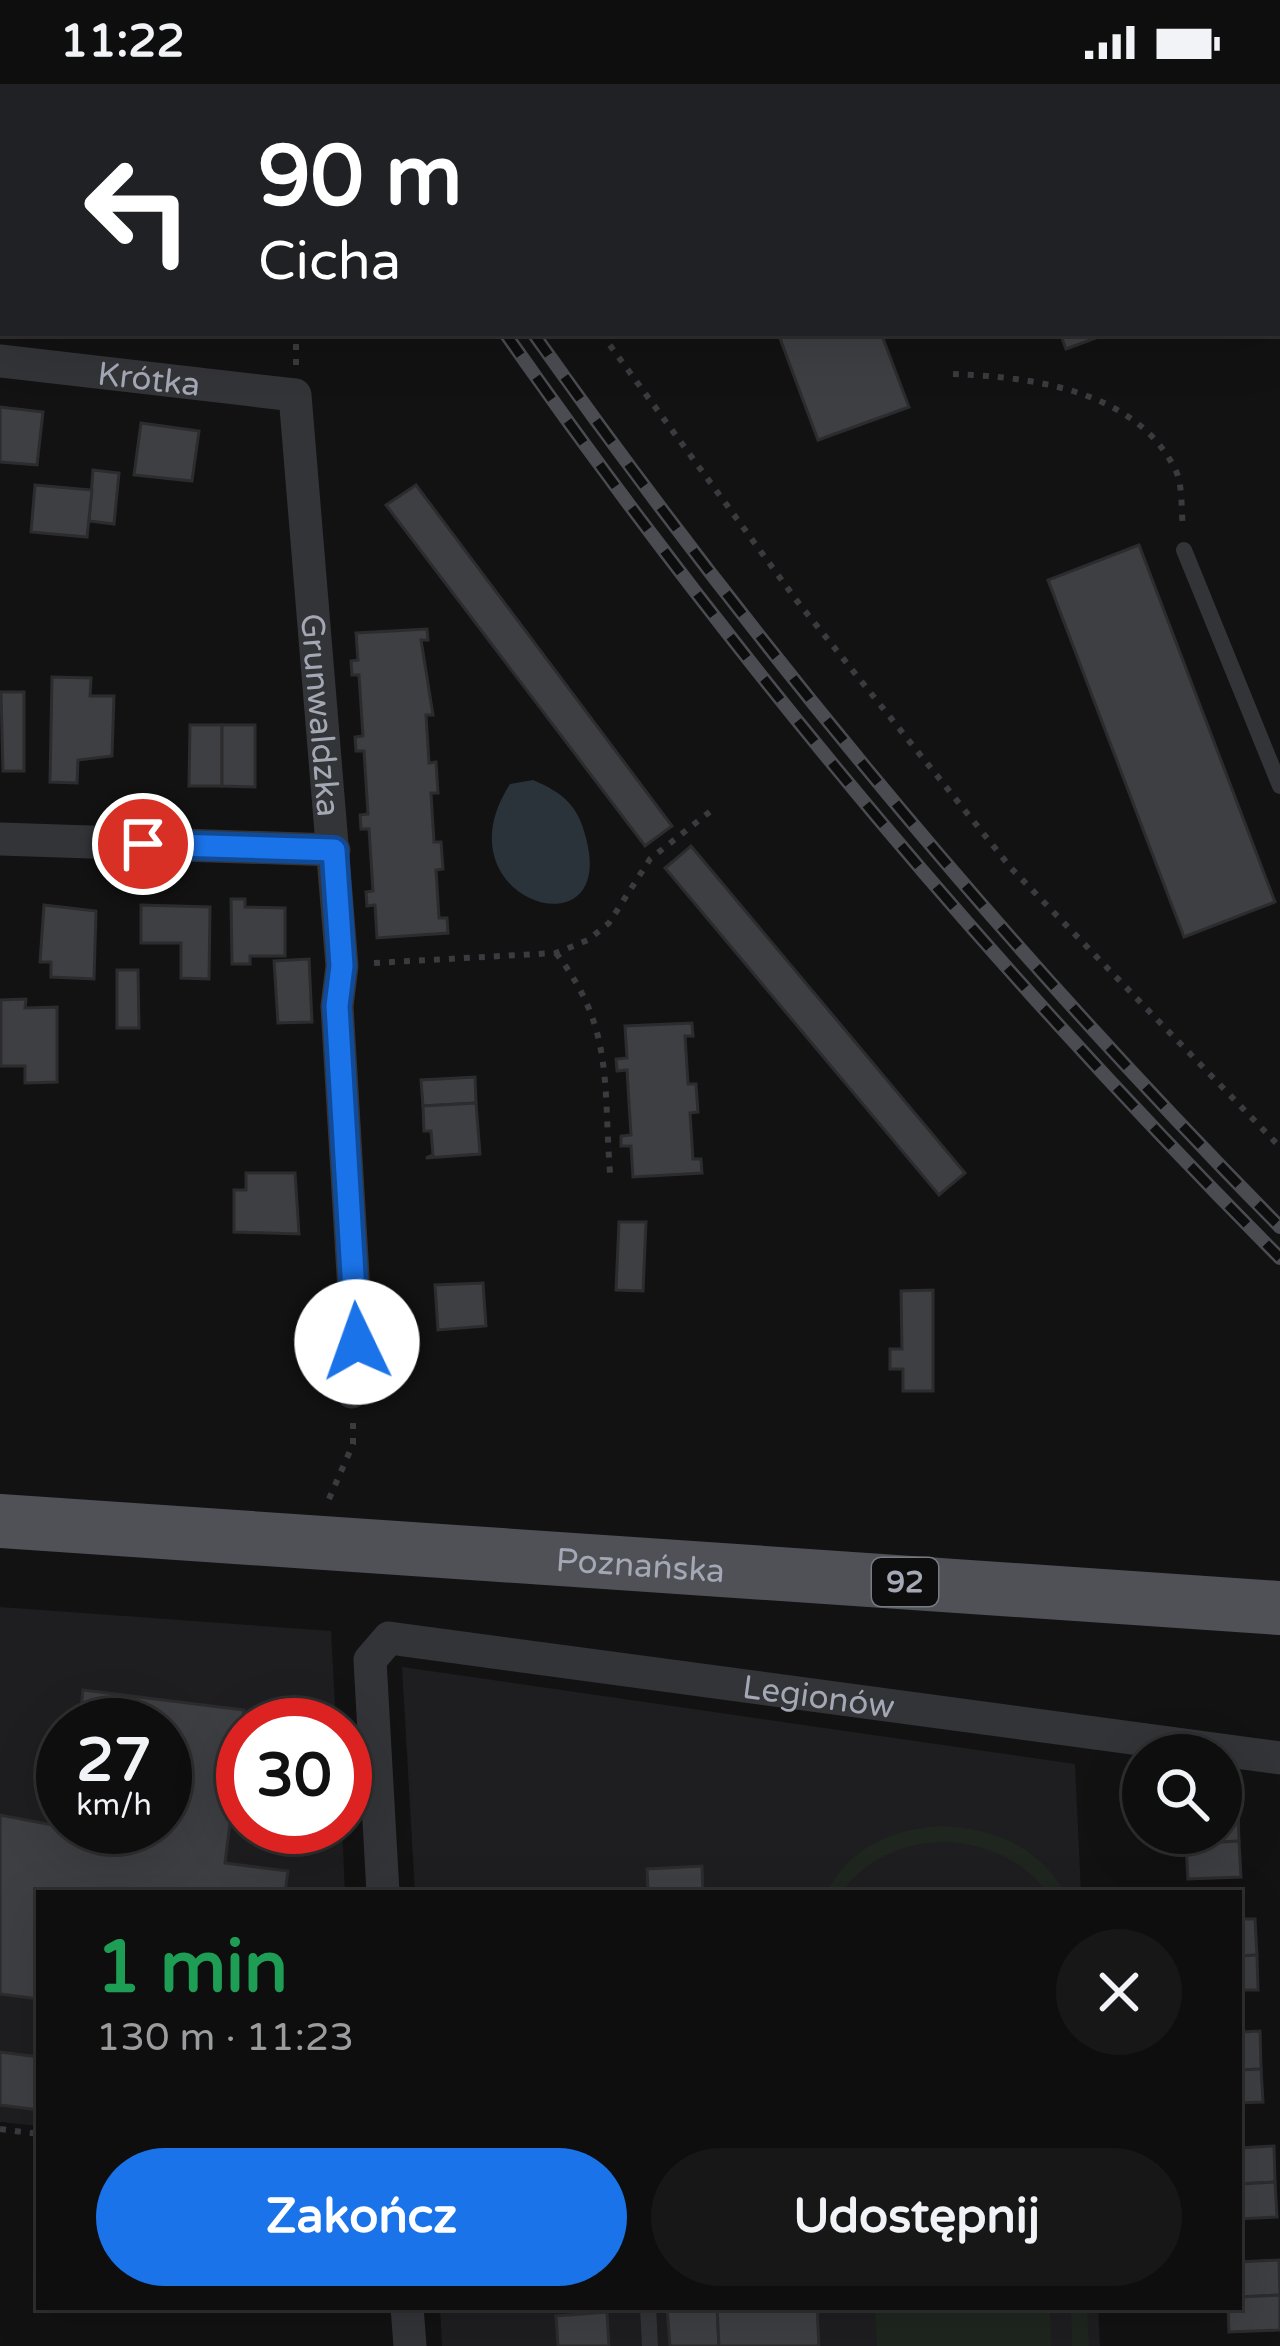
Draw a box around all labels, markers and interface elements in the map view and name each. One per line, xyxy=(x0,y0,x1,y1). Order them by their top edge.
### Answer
text: 11:22 xyxy=(60,15,185,69)
text: 90 m xyxy=(258,127,462,228)
icon: left xyxy=(60,132,216,288)
text: Cicha xyxy=(258,229,401,294)
street label: Krótka xyxy=(95,354,202,405)
street label: Grunwaldzka xyxy=(292,612,348,818)
pin xyxy=(92,793,194,895)
icon: arrive xyxy=(110,811,176,877)
position arrow xyxy=(294,1279,420,1405)
street label: Poznańska xyxy=(555,1541,726,1591)
road number: 92 xyxy=(872,1558,938,1606)
street label: Legionów xyxy=(740,1668,897,1727)
speed limit sign: 30 xyxy=(216,1698,372,1854)
text: 27 xyxy=(76,1725,152,1797)
map controls xyxy=(1122,1734,1242,1854)
button: search xyxy=(1122,1734,1242,1854)
text: km/h xyxy=(76,1787,152,1824)
text: 1 min xyxy=(96,1925,288,2012)
button: close xyxy=(1056,1929,1182,2055)
text: 130 m · 11:23 xyxy=(96,2014,354,2061)
button: Zakończ xyxy=(96,2148,627,2286)
button: Udostępnij xyxy=(651,2148,1182,2286)

